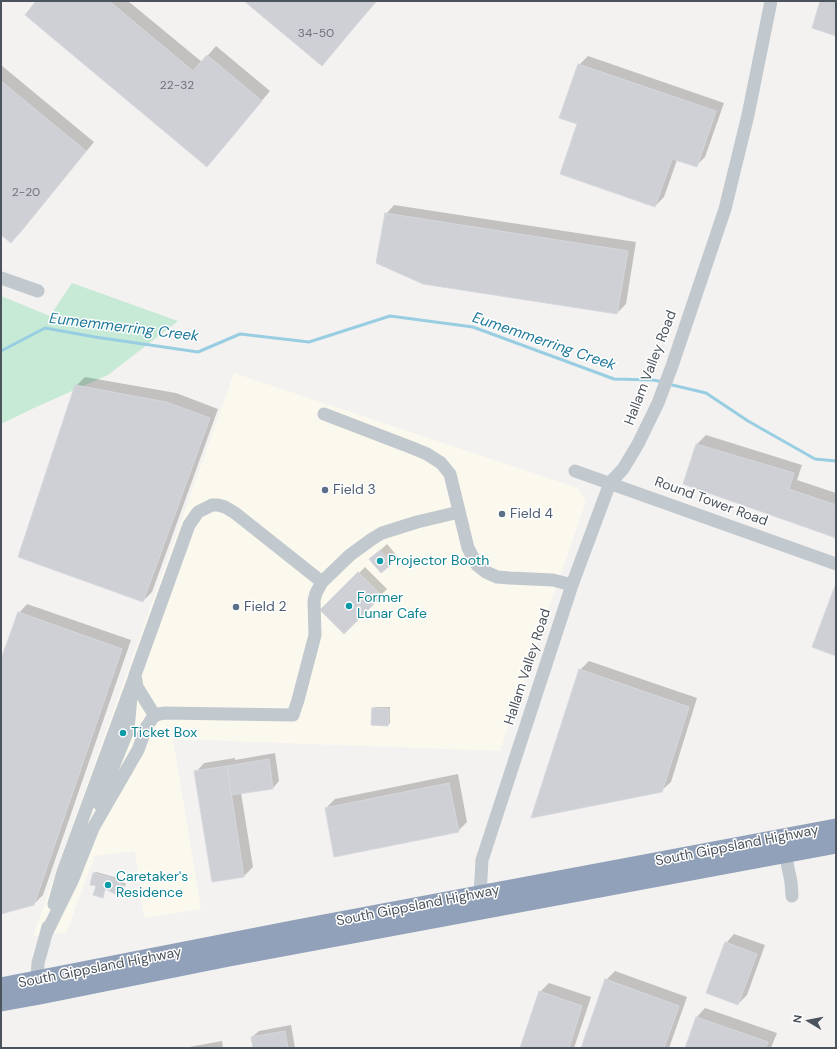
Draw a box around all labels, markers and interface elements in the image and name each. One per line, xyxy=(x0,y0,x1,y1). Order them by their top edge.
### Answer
house number: 34-50 xyxy=(298,27,334,41)
house number: 22-32 xyxy=(160,79,194,93)
house number: 2-20 xyxy=(12,186,40,200)
street label: Hallam Valley Road xyxy=(621,308,681,428)
water label: Eumemmerring Creek xyxy=(470,309,618,375)
water label: Eumemmerring Creek xyxy=(48,310,200,346)
street label: Round Tower Road xyxy=(652,474,770,530)
place label: Field 3 xyxy=(333,482,376,498)
marker: Field 3 xyxy=(320,485,330,495)
place label: Field 4 xyxy=(510,506,553,522)
marker: Field 4 xyxy=(497,509,507,519)
place label: Projector Booth xyxy=(388,553,489,569)
marker: Projector Booth xyxy=(375,556,385,566)
place label: Former Lunar Cafe xyxy=(357,590,427,622)
place label: Field 2 xyxy=(244,599,286,615)
marker: Former Lunar Cafe xyxy=(344,601,354,611)
marker: Field 2 xyxy=(231,602,241,612)
street label: Hallam Valley Road xyxy=(501,607,555,727)
place label: Ticket Box xyxy=(131,725,197,741)
marker: Ticket Box xyxy=(118,728,128,738)
street label: South Gippsland Highway xyxy=(654,822,820,870)
place label: Caretaker's Residence xyxy=(116,869,188,902)
marker: Caretaker's Residence xyxy=(103,880,113,890)
street label: South Gippsland Highway xyxy=(335,882,501,930)
street label: South Gippsland Highway xyxy=(17,944,183,992)
north arrow xyxy=(789,1001,829,1041)
text: N xyxy=(790,1014,805,1024)

